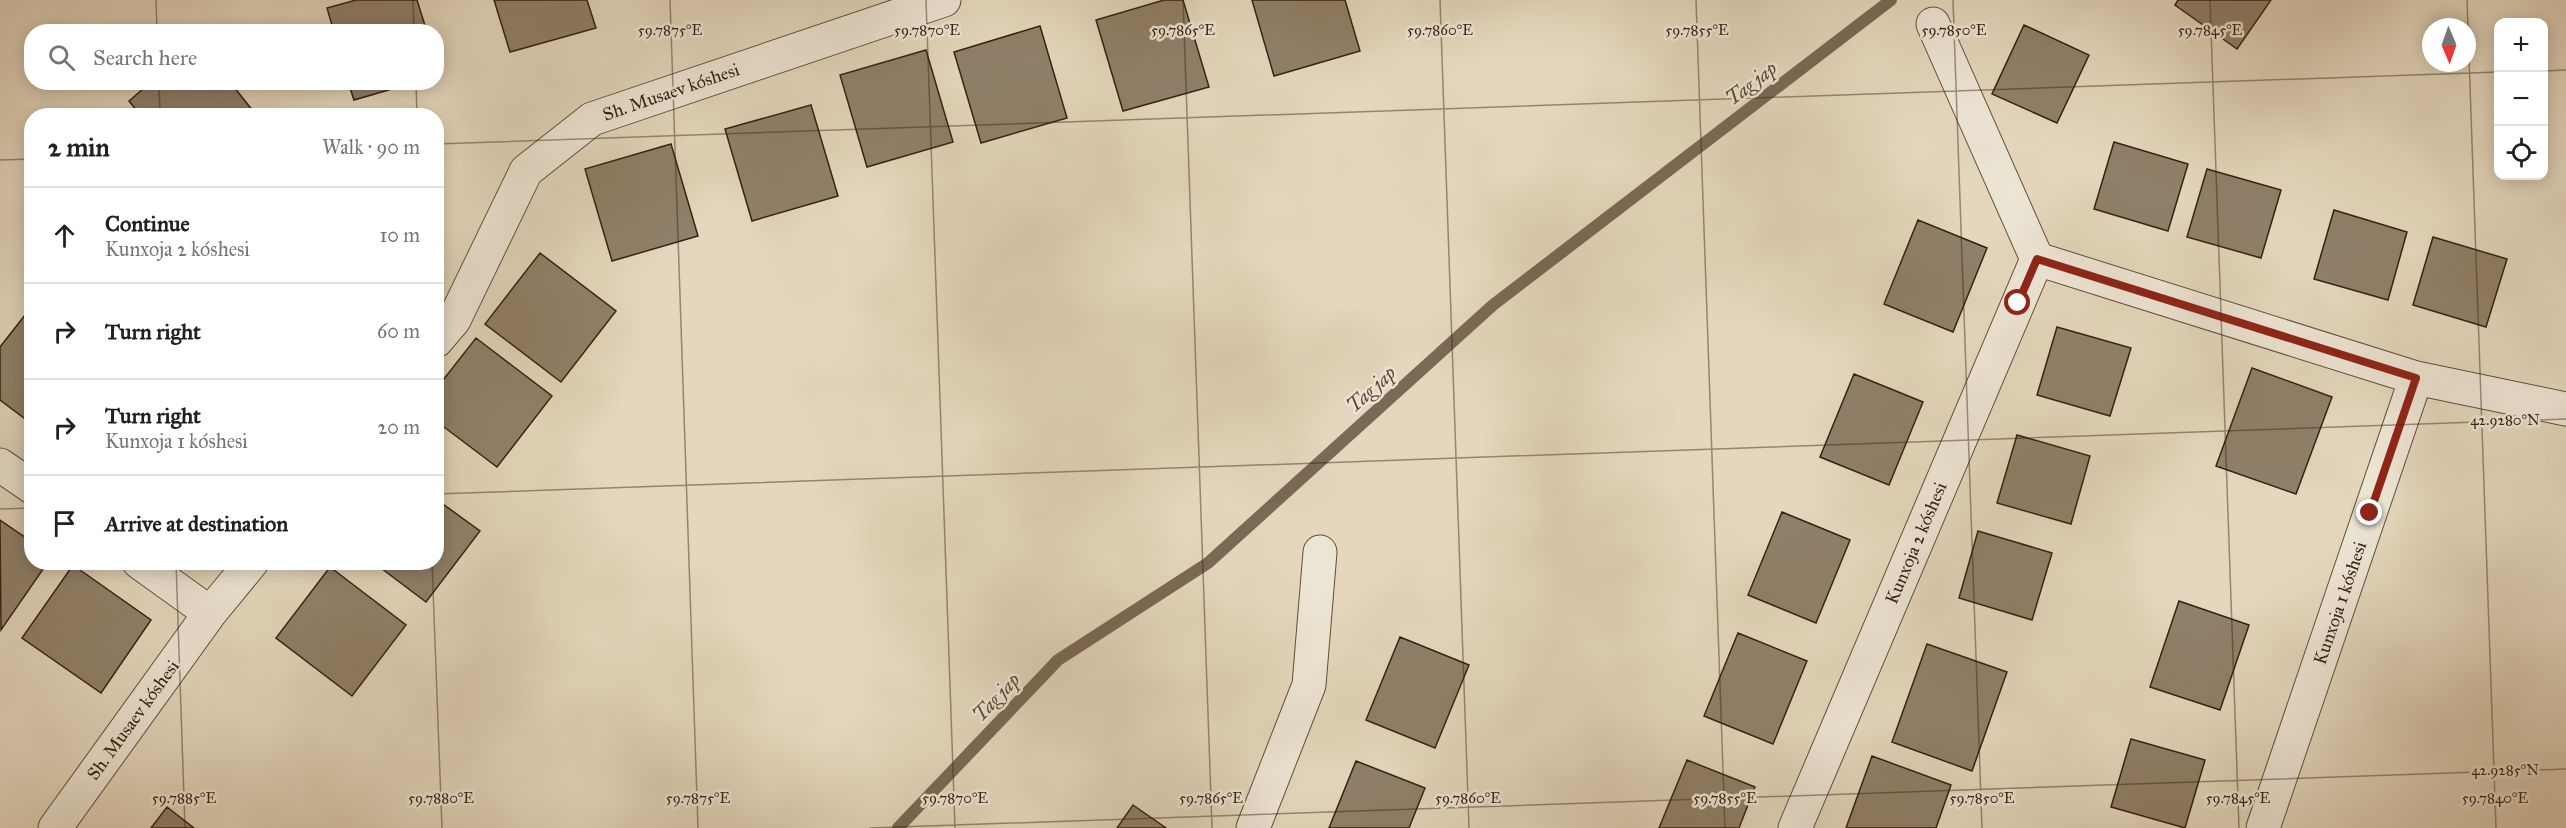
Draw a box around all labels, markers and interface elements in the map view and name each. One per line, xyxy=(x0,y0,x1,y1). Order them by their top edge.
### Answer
north arrow xyxy=(2422,18,2476,72)
map controls xyxy=(2494,18,2548,180)
button: + xyxy=(2494,18,2548,72)
text: 59.7875°E xyxy=(638,21,702,39)
text: 59.7870°E xyxy=(894,21,960,39)
text: 59.7865°E xyxy=(1151,21,1215,39)
text: 59.7860°E xyxy=(1407,21,1473,39)
text: 59.7855°E xyxy=(1665,21,1729,39)
text: 59.7850°E xyxy=(1921,21,1987,39)
text: 59.7845°E xyxy=(2178,21,2243,39)
search box xyxy=(24,24,444,90)
icon: search xyxy=(45,41,78,74)
text: Search here xyxy=(93,44,197,71)
water label: Tag jap xyxy=(1721,56,1782,111)
street label: Sh. Musaev kóshesi xyxy=(600,58,742,126)
button: − xyxy=(2494,72,2548,126)
button: locate xyxy=(2494,126,2548,180)
text: 2 min xyxy=(48,131,109,163)
text: Walk · 90 m xyxy=(322,135,420,159)
text: Continue xyxy=(105,210,190,237)
icon: ahead xyxy=(48,219,81,252)
text: 10 m xyxy=(379,223,420,247)
text: Kunxoja 2 kóshesi xyxy=(105,237,250,261)
route start xyxy=(2004,289,2030,315)
icon: right xyxy=(48,315,81,348)
text: Turn right xyxy=(105,318,201,345)
text: 60 m xyxy=(377,319,420,343)
water label: Tag jap xyxy=(1341,361,1401,418)
text: Turn right xyxy=(105,402,201,429)
icon: right xyxy=(48,411,81,444)
text: 42.9280°N xyxy=(2470,411,2540,429)
text: 20 m xyxy=(377,415,420,439)
text: Kunxoja 1 kóshesi xyxy=(105,429,248,453)
street label: Kunxoja 2 kóshesi xyxy=(1880,479,1952,607)
route end xyxy=(2356,499,2382,525)
icon: arrive xyxy=(48,507,81,540)
text: Arrive at destination xyxy=(105,510,288,537)
street label: Kunxoja 1 kóshesi xyxy=(2309,539,2371,667)
street label: Sh. Musaev kóshesi xyxy=(82,656,184,784)
water label: Tag jap xyxy=(967,668,1026,727)
text: 42.9285°N xyxy=(2471,761,2539,779)
text: 59.7885°E xyxy=(152,789,216,807)
text: 59.7880°E xyxy=(408,789,474,807)
text: 59.7875°E xyxy=(666,789,730,807)
text: 59.7870°E xyxy=(922,789,988,807)
text: 59.7865°E xyxy=(1179,789,1243,807)
text: 59.7860°E xyxy=(1435,789,1501,807)
text: 59.7855°E xyxy=(1693,789,1757,807)
text: 59.7850°E xyxy=(1949,789,2015,807)
text: 59.7845°E xyxy=(2206,789,2271,807)
text: 59.7840°E xyxy=(2462,789,2528,807)

